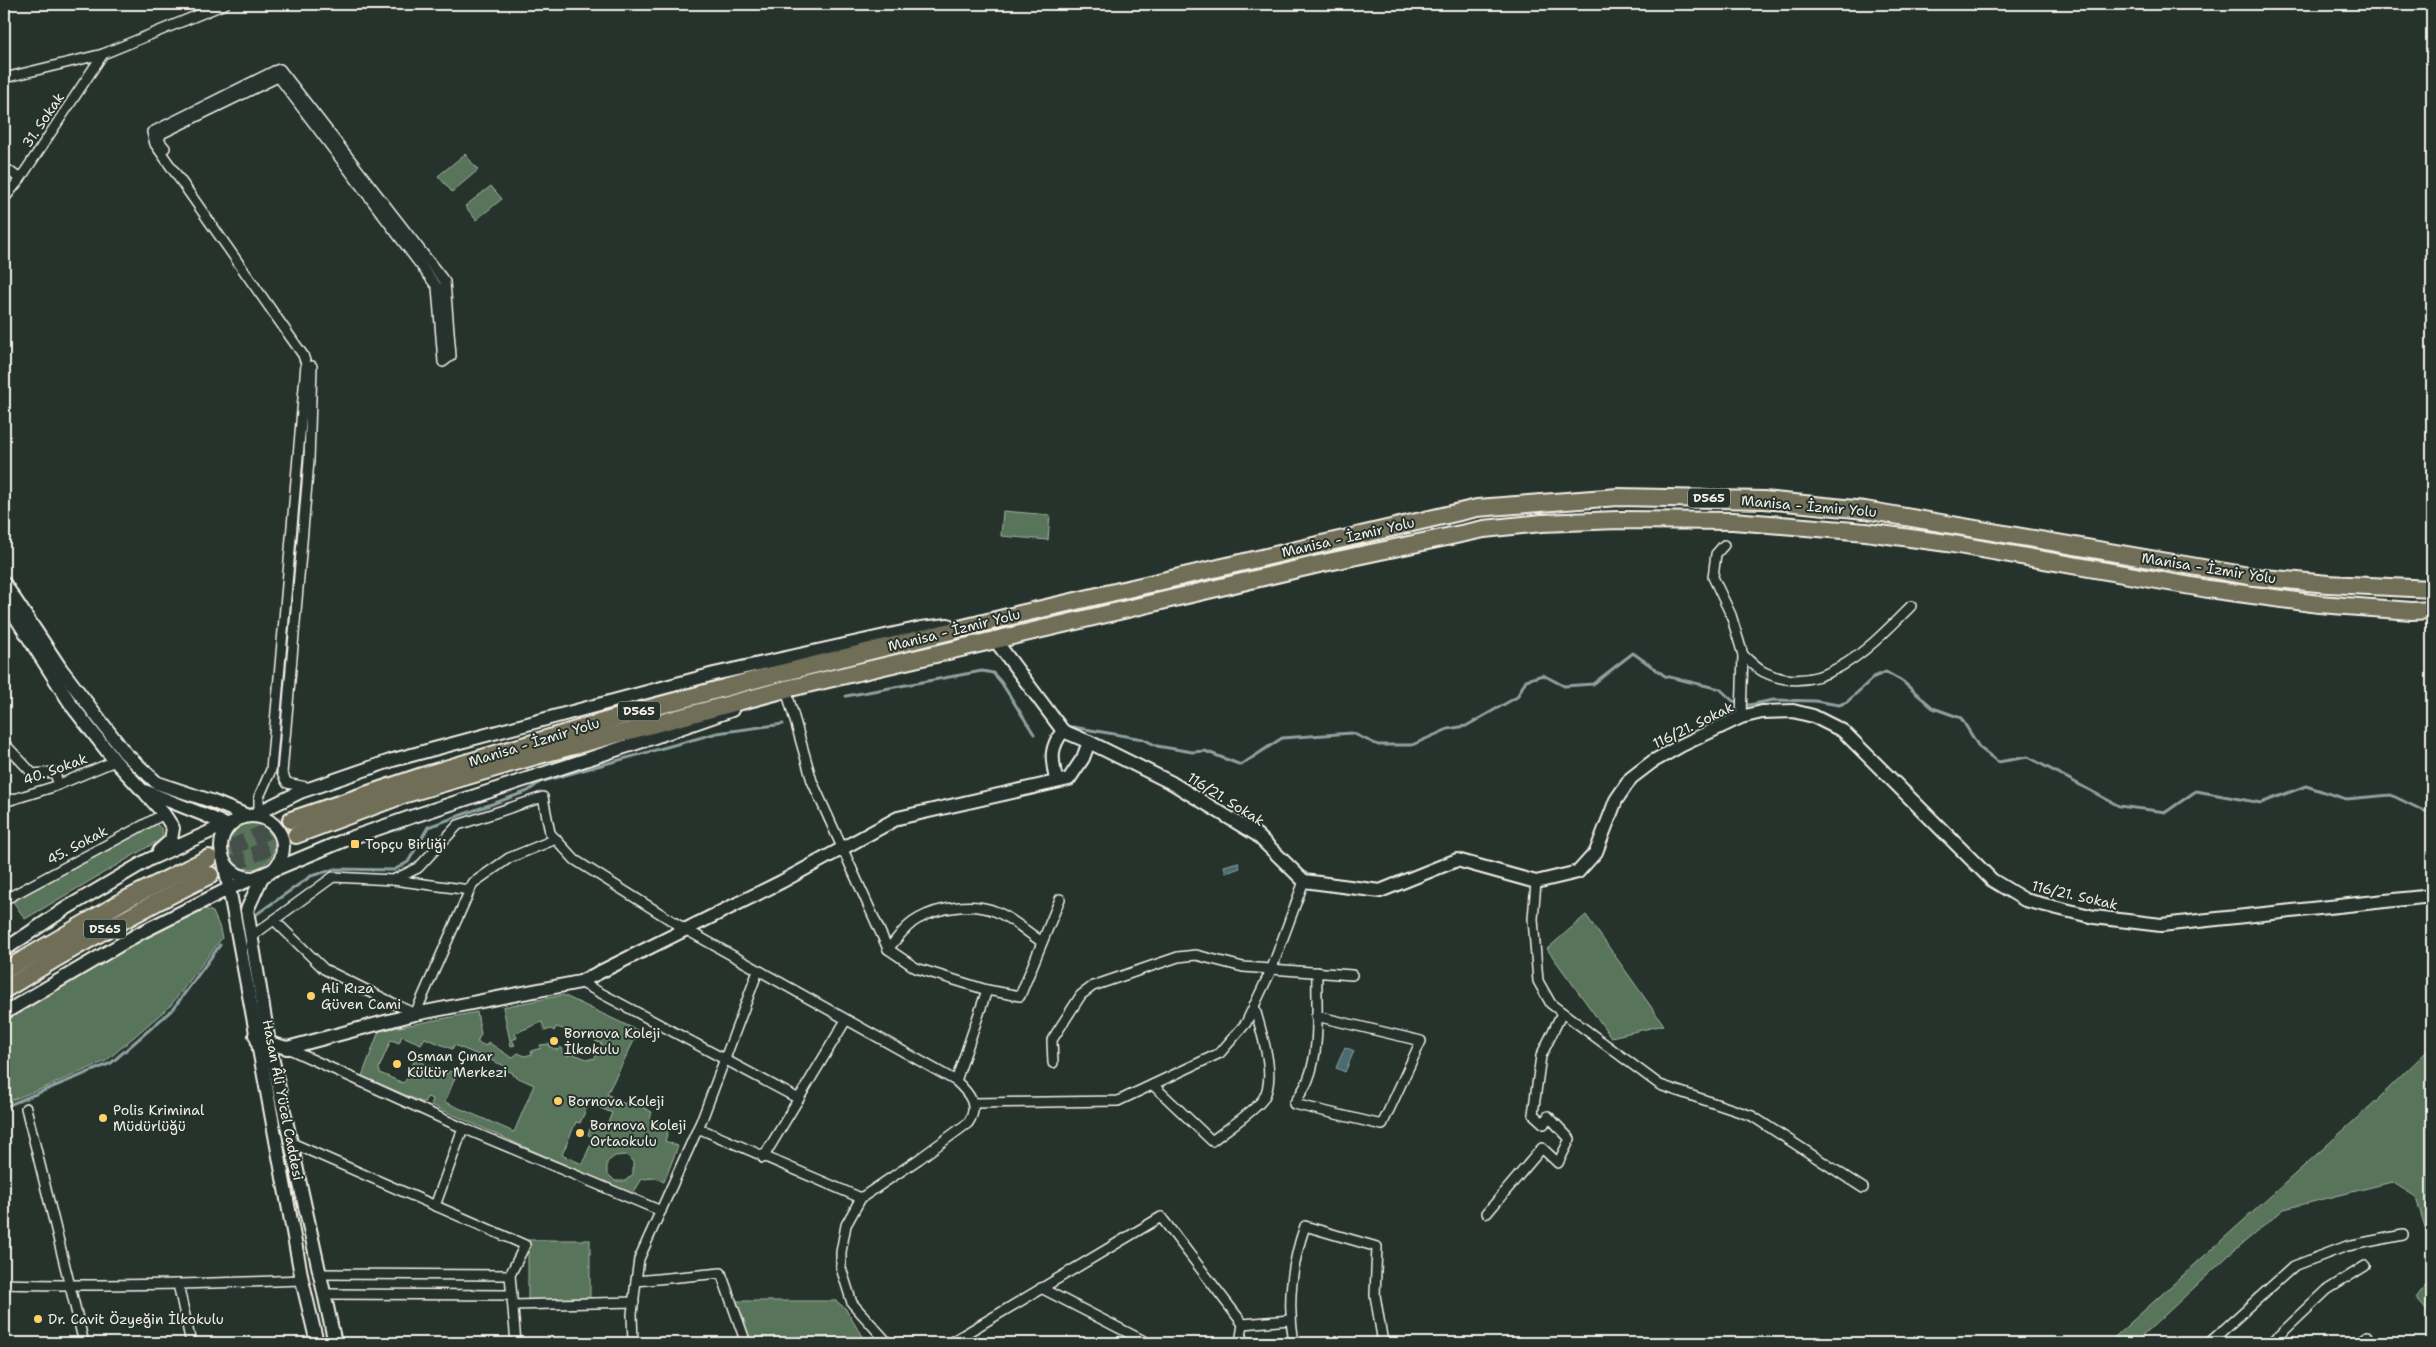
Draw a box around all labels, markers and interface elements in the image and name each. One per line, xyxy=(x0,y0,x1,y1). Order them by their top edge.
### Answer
street label: 31. Sokak xyxy=(18,89,68,151)
road number: D565 xyxy=(1688,488,1730,508)
street label: Manisa - İzmir Yolu xyxy=(1741,491,1877,521)
street label: Manisa - İzmir Yolu xyxy=(1280,513,1416,561)
street label: Manisa - İzmir Yolu xyxy=(2140,548,2278,588)
street label: Manisa - İzmir Yolu xyxy=(886,605,1022,655)
street label: 116/21. Sokak xyxy=(1650,698,1736,752)
road number: D565 xyxy=(618,701,660,720)
street label: Manisa - İzmir Yolu xyxy=(466,714,602,770)
street label: 40. Sokak xyxy=(20,749,90,789)
street label: 116/21. Sokak xyxy=(1184,768,1268,830)
street label: 45. Sokak xyxy=(44,822,110,868)
place label: Topçu Birliği xyxy=(365,835,446,853)
marker: Topçu Birliği xyxy=(349,838,361,850)
street label: 116/21. Sokak xyxy=(2030,876,2120,914)
road number: D565 xyxy=(84,920,126,939)
place label: Ali Rıza Güven Cami xyxy=(321,979,401,1013)
marker: Ali Rıza Güven Cami xyxy=(305,990,317,1002)
street label: Hasan Âli Yücel Caddesi xyxy=(259,1018,307,1182)
place label: Bornova Koleji İlkokulu xyxy=(564,1024,660,1058)
marker: Bornova Koleji İlkokulu xyxy=(548,1035,560,1047)
place label: Osman Çınar Kültür Merkezi xyxy=(407,1047,507,1081)
marker: Osman Çınar Kültür Merkezi xyxy=(391,1058,403,1070)
place label: Bornova Koleji xyxy=(568,1092,664,1110)
marker: Bornova Koleji xyxy=(552,1095,564,1107)
place label: Polis Kriminal Müdürlüğü xyxy=(113,1101,205,1135)
marker: Polis Kriminal Müdürlüğü xyxy=(97,1112,109,1124)
place label: Bornova Koleji Ortaokulu xyxy=(590,1116,686,1150)
marker: Bornova Koleji Ortaokulu xyxy=(574,1127,586,1139)
place label: Dr. Cavit Özyeğin İlkokulu xyxy=(48,1310,224,1328)
marker: Dr. Cavit Özyeğin İlkokulu xyxy=(32,1313,44,1325)

